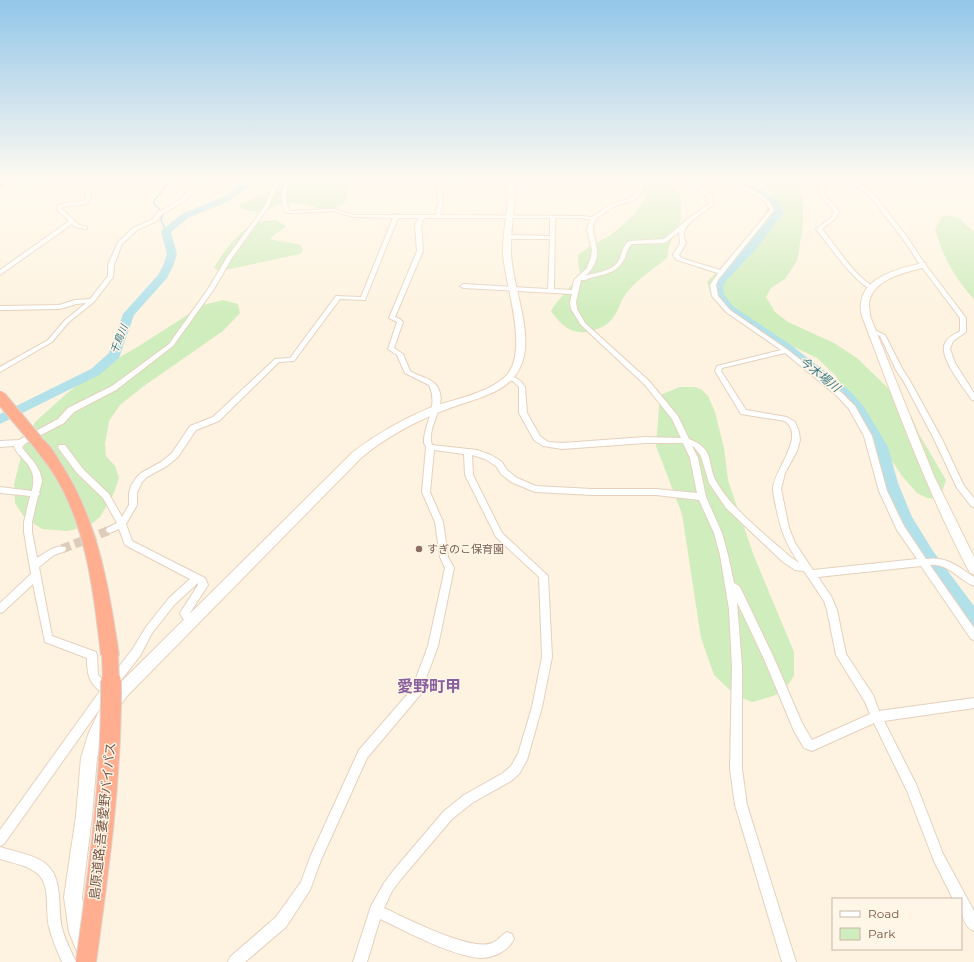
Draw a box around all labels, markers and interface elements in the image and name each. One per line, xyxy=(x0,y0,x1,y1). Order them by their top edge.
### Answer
water label: 千鳥川 xyxy=(107,322,131,355)
water label: 今木場川 xyxy=(797,353,845,396)
place label: すぎのこ保育園 xyxy=(427,542,504,556)
marker: すぎのこ保育園 xyxy=(414,544,424,554)
district label: 愛野町甲 xyxy=(397,677,461,696)
street label: 島原道路;吾妻愛野バイパス xyxy=(86,741,118,901)
legend xyxy=(832,898,962,950)
text: Road xyxy=(868,906,899,921)
text: Park xyxy=(868,926,896,941)

